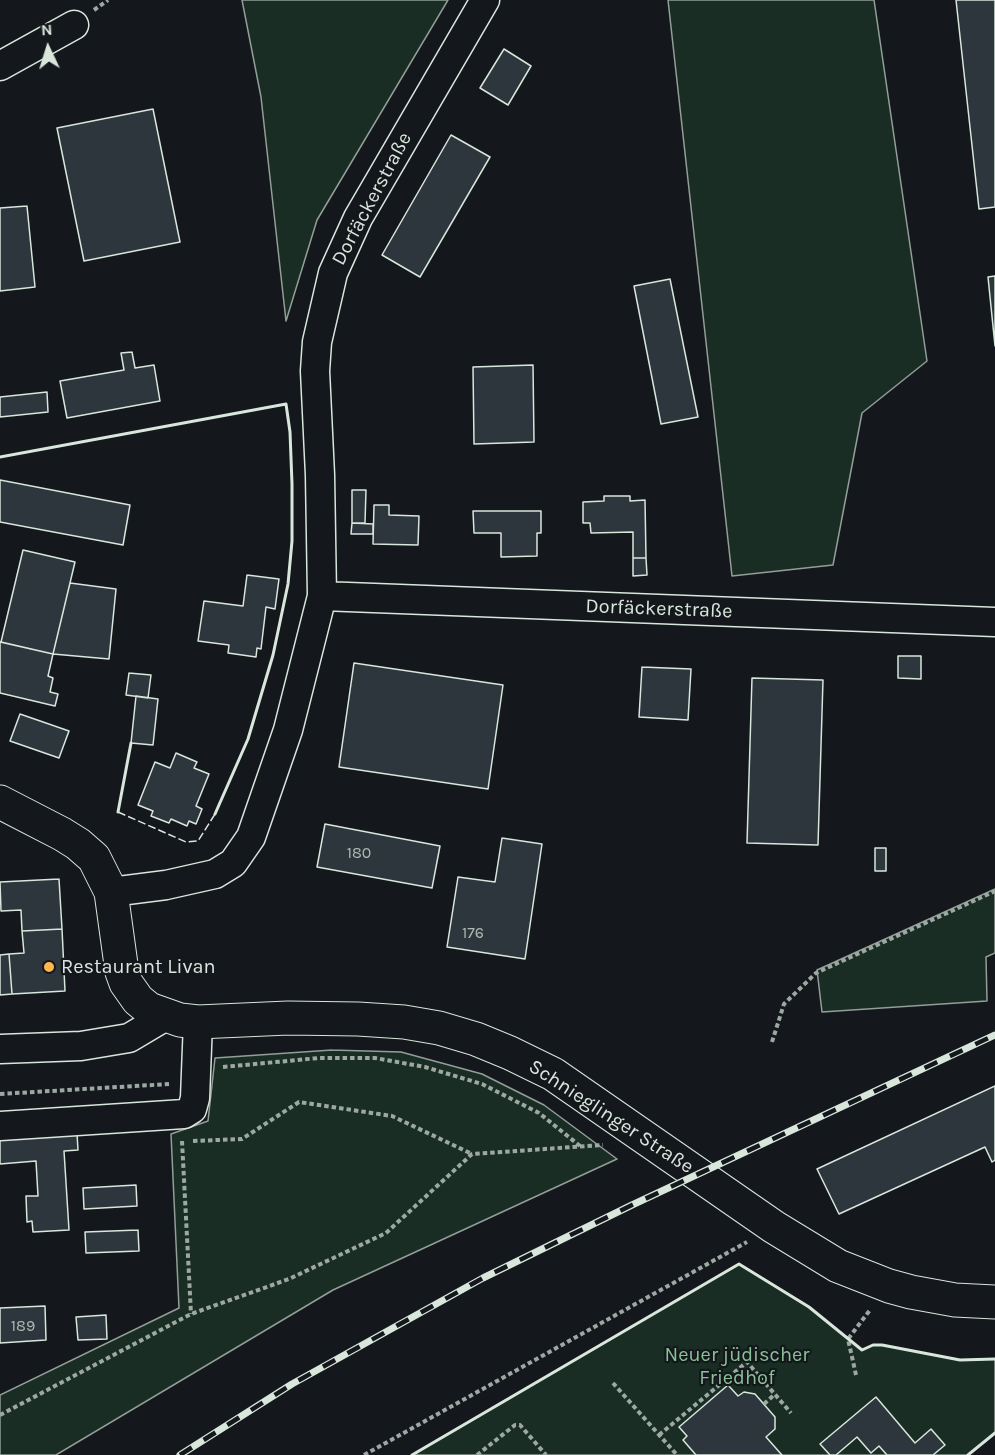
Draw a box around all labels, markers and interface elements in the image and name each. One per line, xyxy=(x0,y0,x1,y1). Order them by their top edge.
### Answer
north arrow xyxy=(18,18,78,78)
text: N xyxy=(40,20,53,39)
street label: Dorfäckerstraße xyxy=(327,128,417,270)
street label: Dorfäckerstraße xyxy=(585,594,733,624)
house number: 180 xyxy=(347,843,371,863)
house number: 176 xyxy=(462,923,484,943)
place label: Restaurant Livan xyxy=(61,955,216,979)
marker: Restaurant Livan xyxy=(42,960,56,974)
street label: Schnieglinger Straße xyxy=(524,1055,698,1179)
house number: 189 xyxy=(11,1316,35,1336)
park label: Neuer jüdischer Friedhof xyxy=(665,1343,809,1390)

